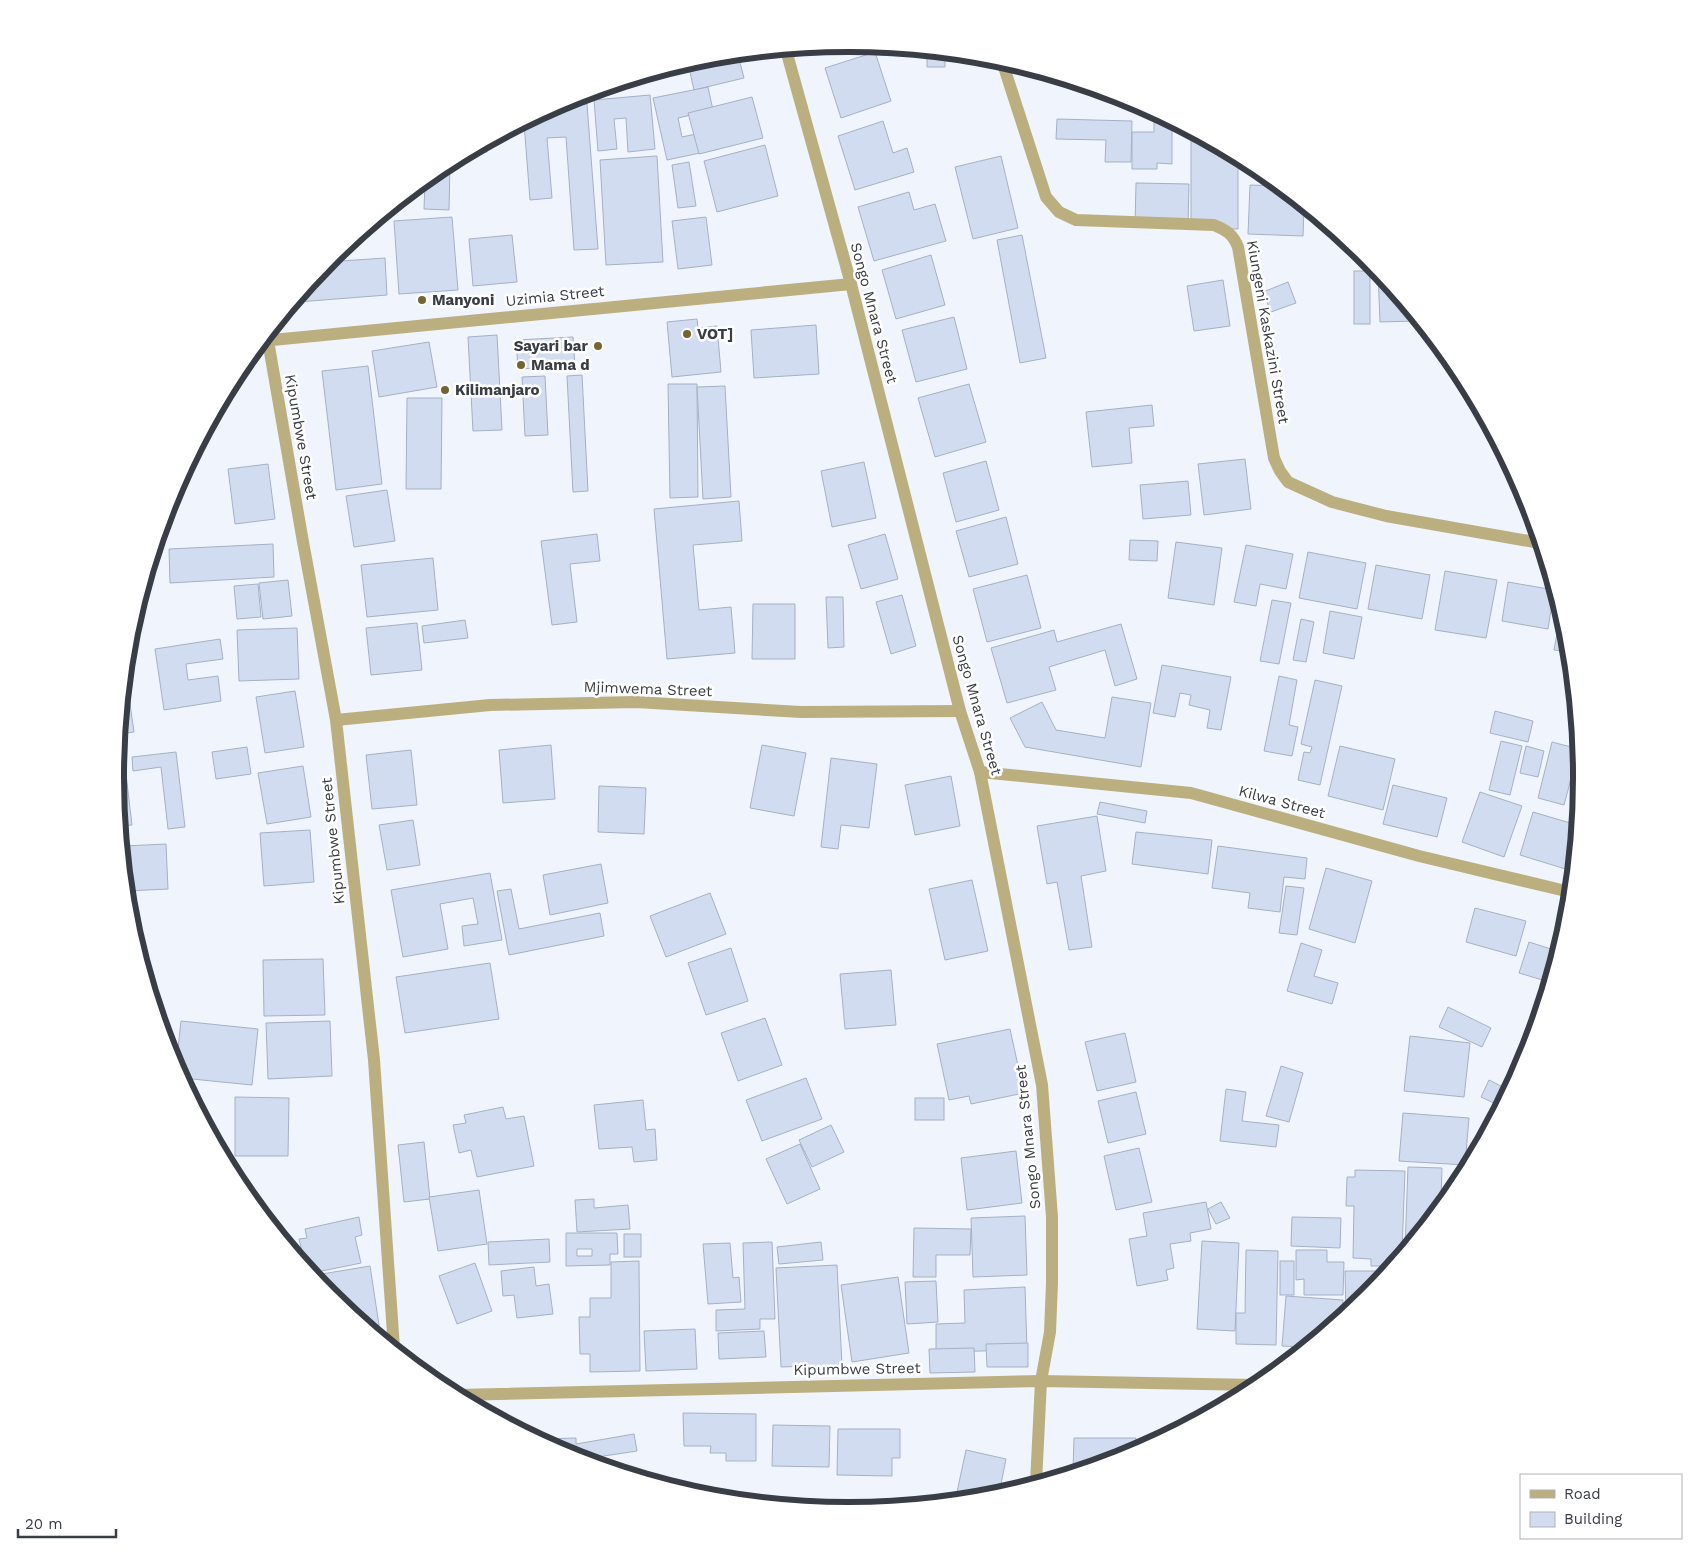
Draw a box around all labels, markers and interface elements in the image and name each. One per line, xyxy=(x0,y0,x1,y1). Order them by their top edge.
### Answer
street label: Kiungeni Kaskazini Street xyxy=(1243,239,1293,426)
street label: Songo Mnara Street xyxy=(847,241,902,386)
street label: Uzimia Street xyxy=(505,282,606,310)
place label: Manyoni xyxy=(432,291,494,309)
marker: Manyoni xyxy=(416,294,428,306)
place label: VOT] xyxy=(697,325,733,343)
marker: VOT] xyxy=(681,328,693,340)
place label: Sayari bar xyxy=(514,337,589,355)
marker: Sayari bar xyxy=(592,340,604,352)
place label: Mama d xyxy=(531,356,590,374)
marker: Mama d xyxy=(515,359,527,371)
street label: Kipumbwe Street xyxy=(281,373,321,502)
place label: Kilimanjaro xyxy=(455,381,540,399)
marker: Kilimanjaro xyxy=(439,384,451,396)
street label: Songo Mnara Street xyxy=(948,633,1006,778)
street label: Mjimwema Street xyxy=(583,678,713,700)
street label: Kipumbwe Street xyxy=(317,776,349,905)
street label: Kilwa Street xyxy=(1237,782,1328,822)
street label: Songo Mnara Street xyxy=(1011,1063,1045,1210)
street label: Kipumbwe Street xyxy=(793,1359,921,1379)
legend xyxy=(1520,1474,1682,1539)
text: Road xyxy=(1564,1485,1601,1503)
scale bar xyxy=(18,1506,115,1538)
text: Building xyxy=(1564,1510,1622,1528)
text: 20 m xyxy=(25,1515,63,1533)

